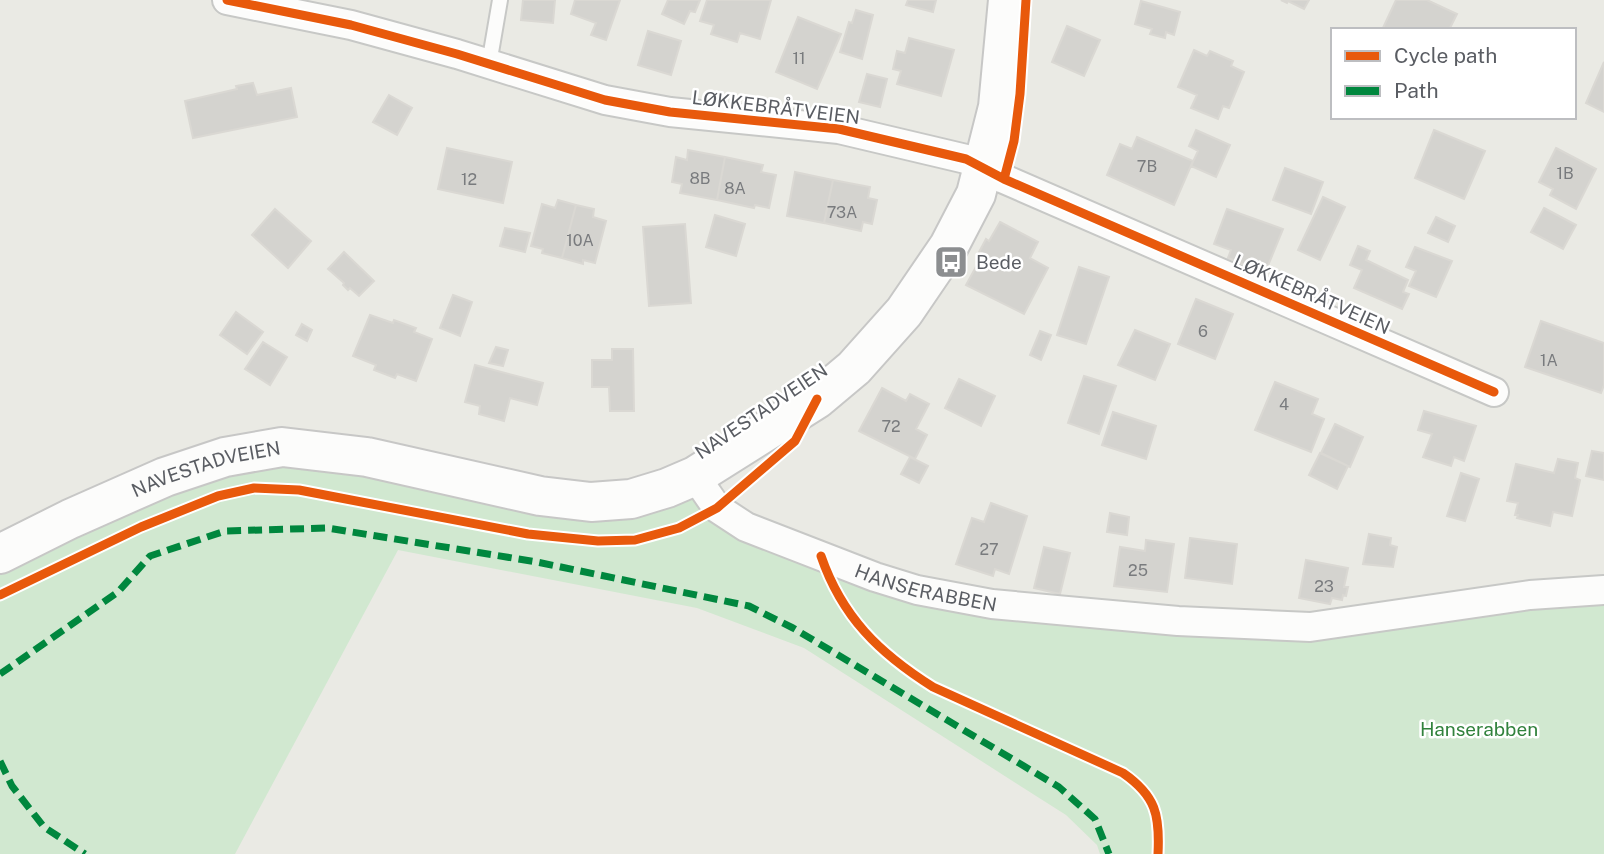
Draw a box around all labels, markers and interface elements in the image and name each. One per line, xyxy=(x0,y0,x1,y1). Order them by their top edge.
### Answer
legend xyxy=(1331,28,1576,119)
text: Cycle path xyxy=(1394,43,1497,68)
house number: 11 xyxy=(792,49,806,68)
text: Path xyxy=(1394,78,1439,103)
street label: LØKKEBRÅTVEIEN xyxy=(691,85,861,128)
house number: 7B xyxy=(1137,157,1157,176)
house number: 1B xyxy=(1556,164,1574,183)
house number: 8B xyxy=(689,169,711,188)
house number: 12 xyxy=(461,170,477,189)
house number: 8A xyxy=(724,179,746,198)
house number: 73A xyxy=(827,203,857,222)
house number: 10A xyxy=(566,231,594,250)
bus stop icon: Bede xyxy=(932,243,970,281)
street label: LØKKEBRÅTVEIEN xyxy=(1230,249,1394,338)
place label: Bede xyxy=(976,251,1022,273)
house number: 6 xyxy=(1198,322,1208,341)
house number: 1A xyxy=(1540,351,1558,370)
street label: NAVESTADVEIEN xyxy=(691,359,831,463)
house number: 4 xyxy=(1279,395,1289,414)
house number: 72 xyxy=(881,417,901,436)
street label: NAVESTADVEIEN xyxy=(128,436,282,501)
house number: 27 xyxy=(979,540,999,559)
street label: HANSERABBEN xyxy=(852,559,999,616)
house number: 25 xyxy=(1128,561,1148,580)
house number: 23 xyxy=(1314,577,1334,596)
park label: Hanserabben xyxy=(1420,718,1538,740)

